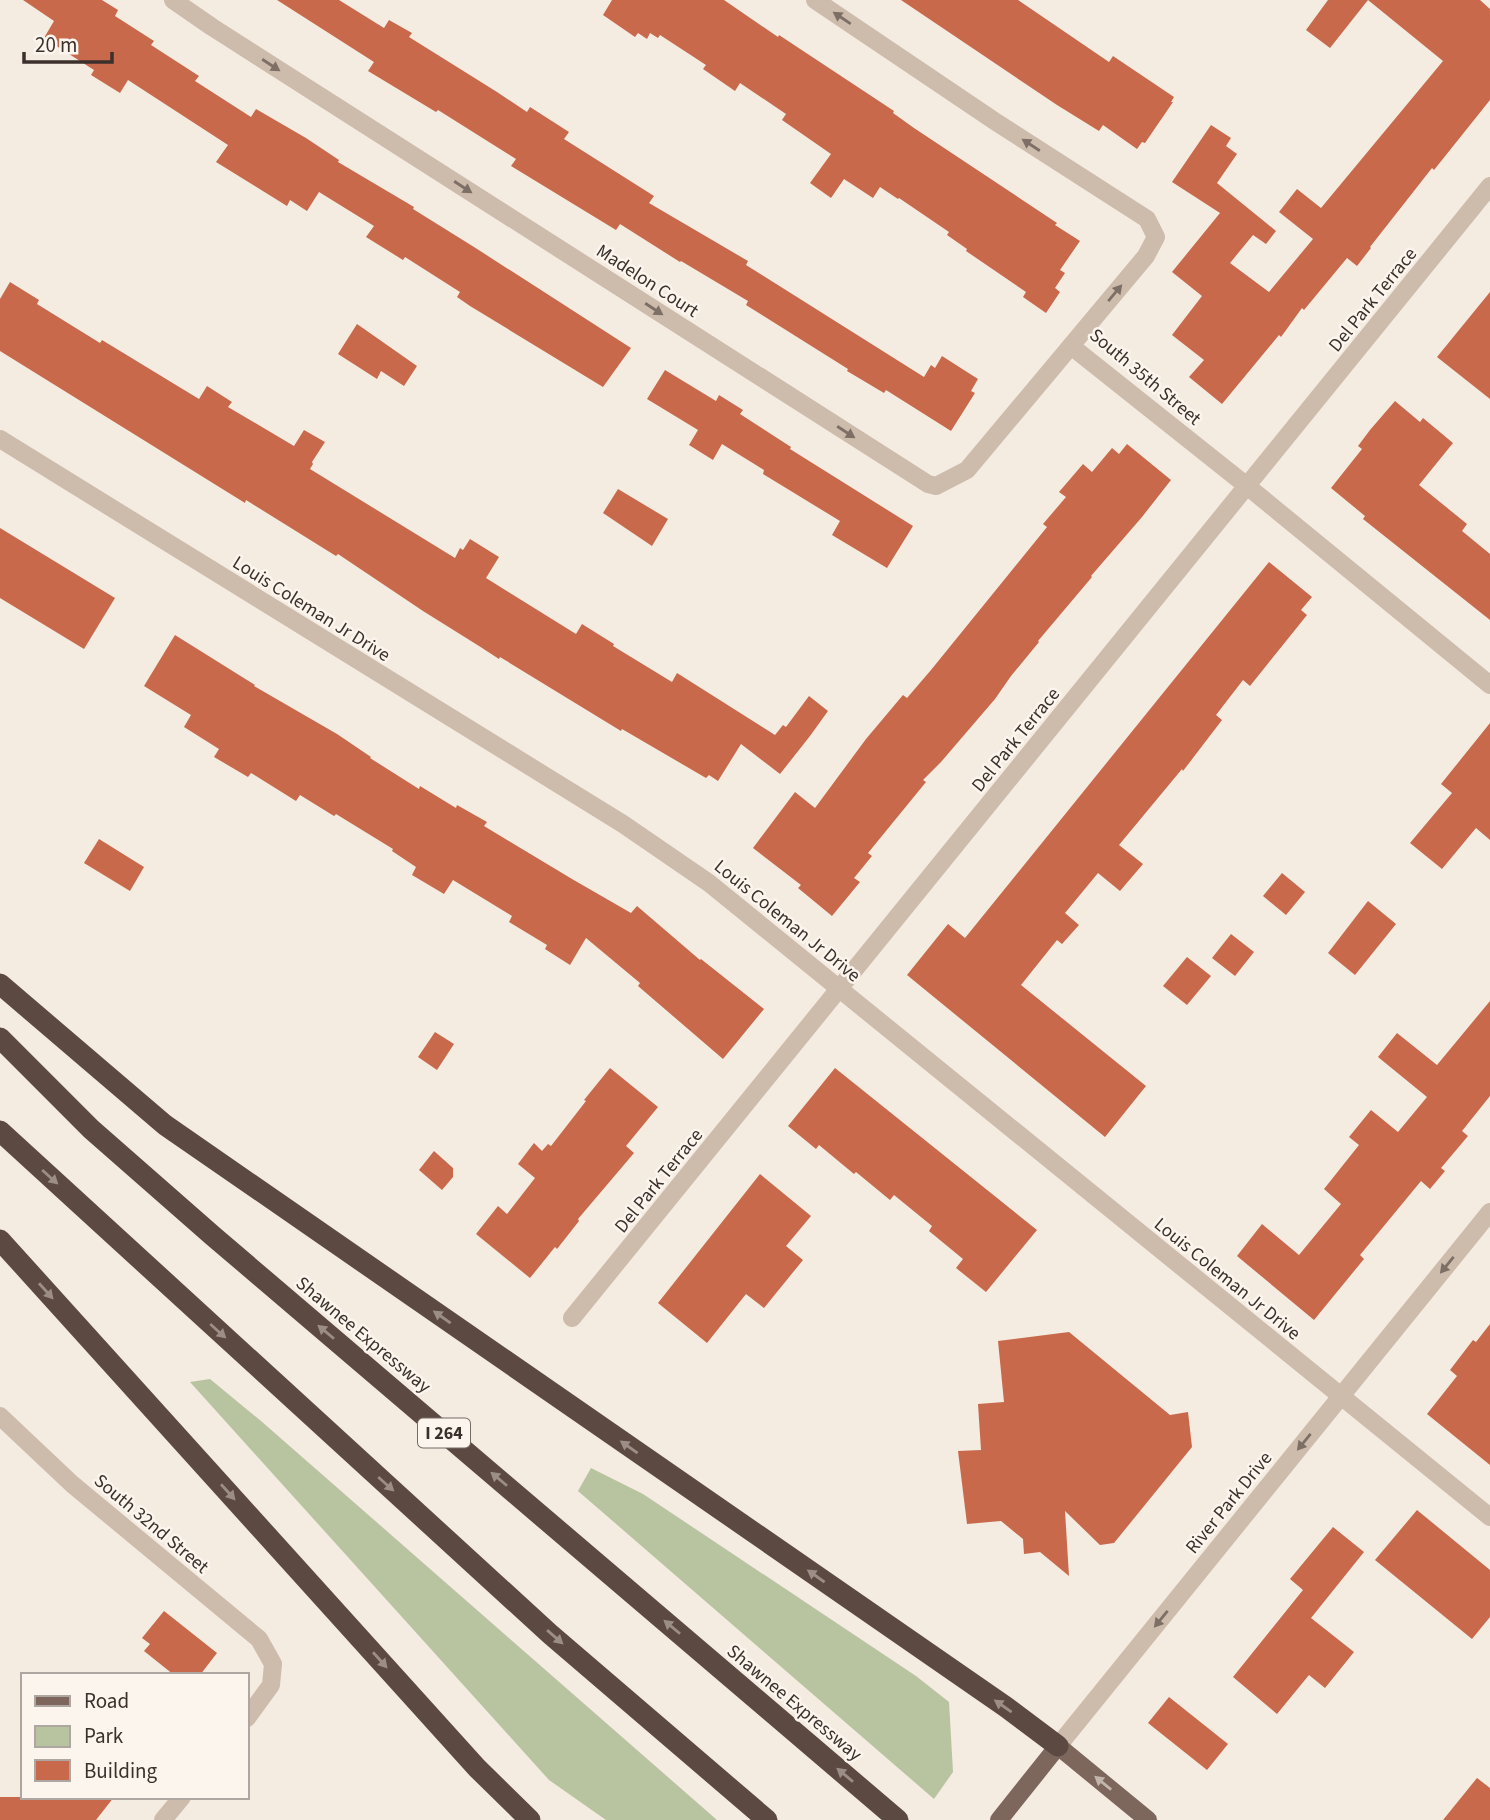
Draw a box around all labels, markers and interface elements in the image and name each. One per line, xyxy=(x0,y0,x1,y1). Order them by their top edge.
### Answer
one-way arrow xyxy=(832,12,852,25)
scale bar xyxy=(24,21,112,65)
text: 20 m xyxy=(35,30,77,60)
one-way arrow xyxy=(261,58,280,71)
one-way arrow xyxy=(1022,138,1041,151)
one-way arrow xyxy=(453,180,472,193)
street label: Madelon Court xyxy=(591,238,704,325)
street label: Del Park Terrace xyxy=(1323,242,1424,358)
one-way arrow xyxy=(1107,285,1122,302)
one-way arrow xyxy=(645,303,664,316)
street label: South 35th Street xyxy=(1083,322,1207,432)
one-way arrow xyxy=(836,425,856,438)
street label: Louis Coleman Jr Drive xyxy=(227,550,395,669)
street label: Del Park Terrace xyxy=(966,682,1067,798)
street label: Louis Coleman Jr Drive xyxy=(708,853,866,989)
street label: Del Park Terrace xyxy=(609,1123,710,1239)
one-way arrow xyxy=(41,1169,59,1185)
street label: Louis Coleman Jr Drive xyxy=(1148,1211,1306,1347)
one-way arrow xyxy=(1440,1256,1455,1273)
street label: Shawnee Expressway xyxy=(290,1271,436,1400)
one-way arrow xyxy=(38,1282,54,1300)
one-way arrow xyxy=(433,1310,451,1324)
one-way arrow xyxy=(209,1322,226,1338)
one-way arrow xyxy=(317,1325,334,1340)
road number: I 264 xyxy=(418,1418,470,1448)
one-way arrow xyxy=(1297,1433,1312,1450)
one-way arrow xyxy=(620,1440,638,1454)
street label: River Park Drive xyxy=(1179,1446,1279,1560)
street label: South 32nd Street xyxy=(88,1468,215,1581)
one-way arrow xyxy=(490,1472,507,1487)
one-way arrow xyxy=(377,1476,395,1492)
one-way arrow xyxy=(219,1483,235,1500)
one-way arrow xyxy=(807,1569,825,1583)
one-way arrow xyxy=(1154,1610,1169,1627)
one-way arrow xyxy=(663,1620,680,1635)
one-way arrow xyxy=(546,1629,563,1644)
street label: Shawnee Expressway xyxy=(721,1639,867,1768)
one-way arrow xyxy=(372,1651,388,1669)
legend xyxy=(21,1673,248,1799)
text: Road xyxy=(84,1686,129,1716)
one-way arrow xyxy=(994,1699,1012,1713)
text: Park xyxy=(84,1721,124,1751)
text: Building xyxy=(84,1756,158,1786)
one-way arrow xyxy=(836,1768,853,1783)
one-way arrow xyxy=(1094,1776,1111,1791)

